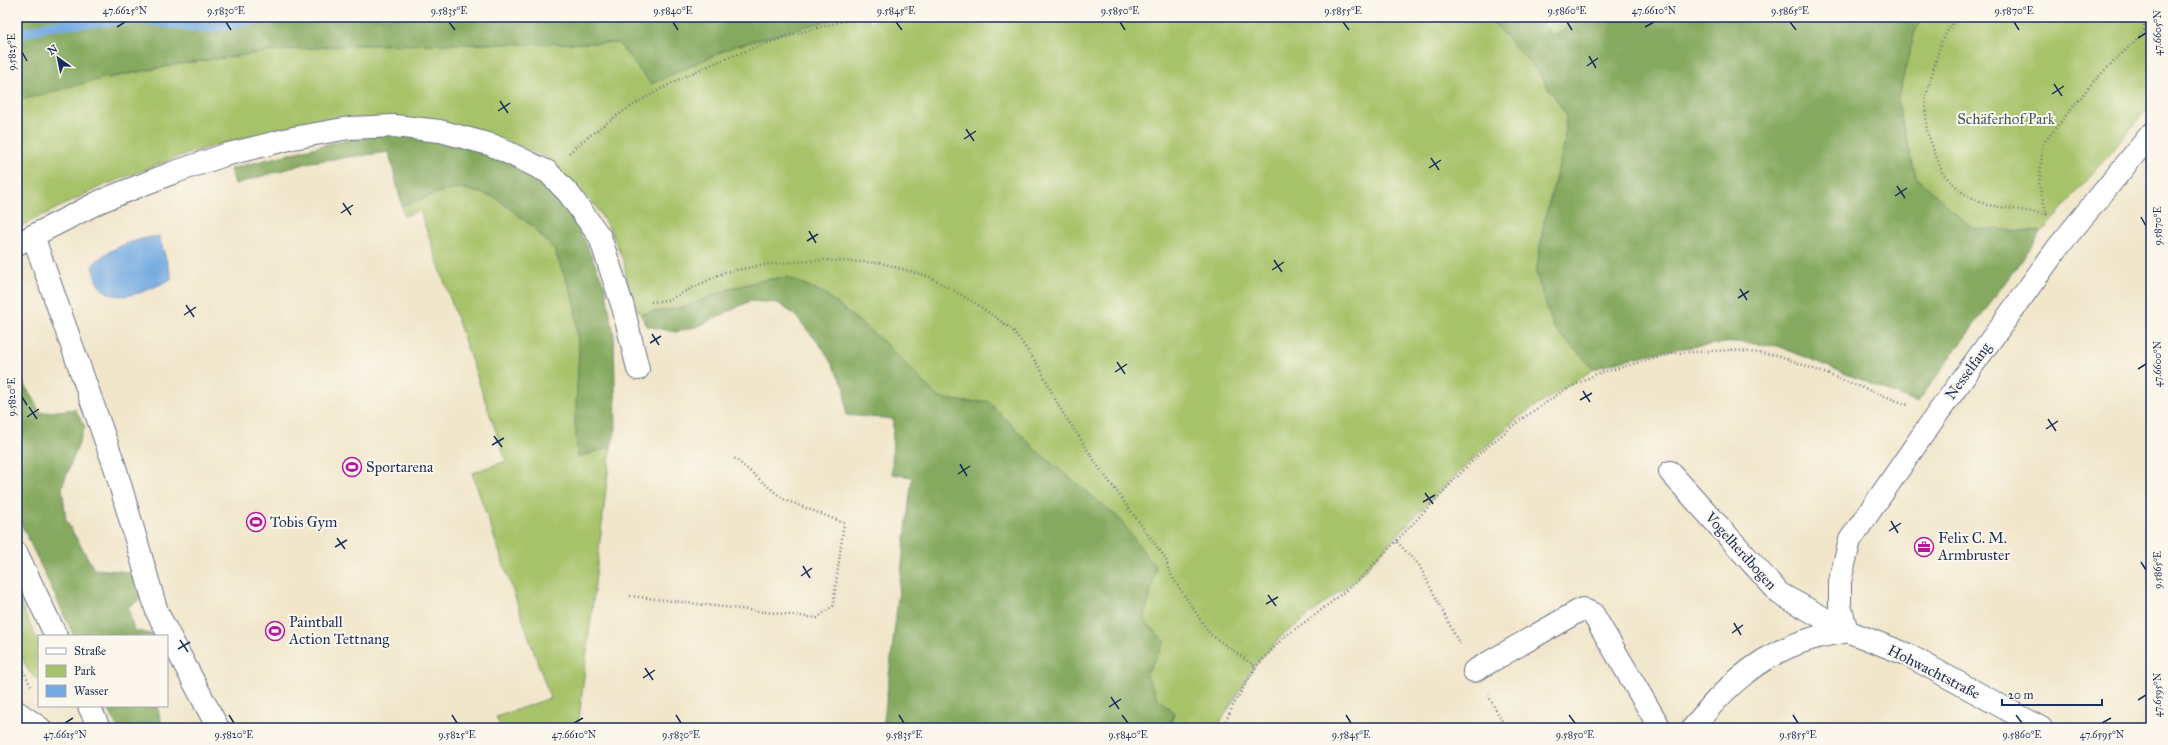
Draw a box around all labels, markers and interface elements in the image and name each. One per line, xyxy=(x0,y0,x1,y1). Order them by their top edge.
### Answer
text: 47.6625°N xyxy=(103,5,148,17)
text: 9.5830°E xyxy=(207,5,245,17)
text: 9.5835°E xyxy=(431,5,467,17)
text: 9.5840°E xyxy=(653,5,693,17)
text: 9.5845°E xyxy=(877,5,915,17)
text: 9.5850°E xyxy=(1101,5,1139,17)
text: 9.5855°E xyxy=(1324,5,1362,17)
text: 9.5860°E xyxy=(1547,5,1587,17)
text: 47.6610°N xyxy=(1632,5,1677,17)
text: 9.5865°E xyxy=(1771,5,1809,17)
text: 9.5870°E xyxy=(1994,5,2034,17)
text: 47.6605°N xyxy=(2152,10,2164,56)
text: 9.5825°E xyxy=(6,33,18,71)
north arrow xyxy=(38,38,78,78)
text: N xyxy=(45,42,61,58)
park label: Schäferhof Park xyxy=(1957,110,2055,128)
text: 9.5870°E xyxy=(2152,206,2164,246)
street label: Nesselfang xyxy=(1941,338,1995,403)
text: 47.6600°N xyxy=(2152,340,2164,387)
text: 9.5820°E xyxy=(6,378,18,416)
sports icon: Sportarena xyxy=(341,456,363,478)
place label: Sportarena xyxy=(366,458,434,476)
street label: Vogelherdbogen xyxy=(1701,508,1781,594)
sports icon: Tobis Gym xyxy=(245,511,267,533)
place label: Tobis Gym xyxy=(270,513,338,531)
place label: Felix C. M. Armbruster xyxy=(1937,529,2010,564)
office icon: Felix C. M. Armbruster xyxy=(1913,536,1935,558)
text: 9.5865°E xyxy=(2152,551,2164,589)
place label: Paintball Action Tettnang xyxy=(288,613,390,648)
sports icon: Paintball Action Tettnang xyxy=(264,620,286,642)
legend xyxy=(38,635,168,707)
street label: Hohwachtstraße xyxy=(1885,641,1983,703)
text: Straße xyxy=(74,644,106,658)
text: Park xyxy=(74,664,96,678)
text: 47.6595°N xyxy=(2152,672,2164,717)
scale bar xyxy=(2002,681,2102,707)
text: Wasser xyxy=(74,684,109,698)
text: 20 m xyxy=(2008,688,2034,702)
text: 47.6615°N xyxy=(43,729,87,741)
text: 9.5820°E xyxy=(215,729,253,741)
text: 9.5825°E xyxy=(438,729,476,741)
text: 47.6610°N xyxy=(552,729,597,741)
text: 9.5830°E xyxy=(662,729,700,741)
text: 9.5835°E xyxy=(886,729,922,741)
text: 9.5840°E xyxy=(1108,729,1148,741)
text: 9.5845°E xyxy=(1332,729,1370,741)
text: 9.5850°E xyxy=(1556,729,1594,741)
text: 9.5855°E xyxy=(1779,729,1817,741)
text: 9.5860°E xyxy=(2002,729,2042,741)
text: 47.6595°N xyxy=(2080,729,2125,741)

